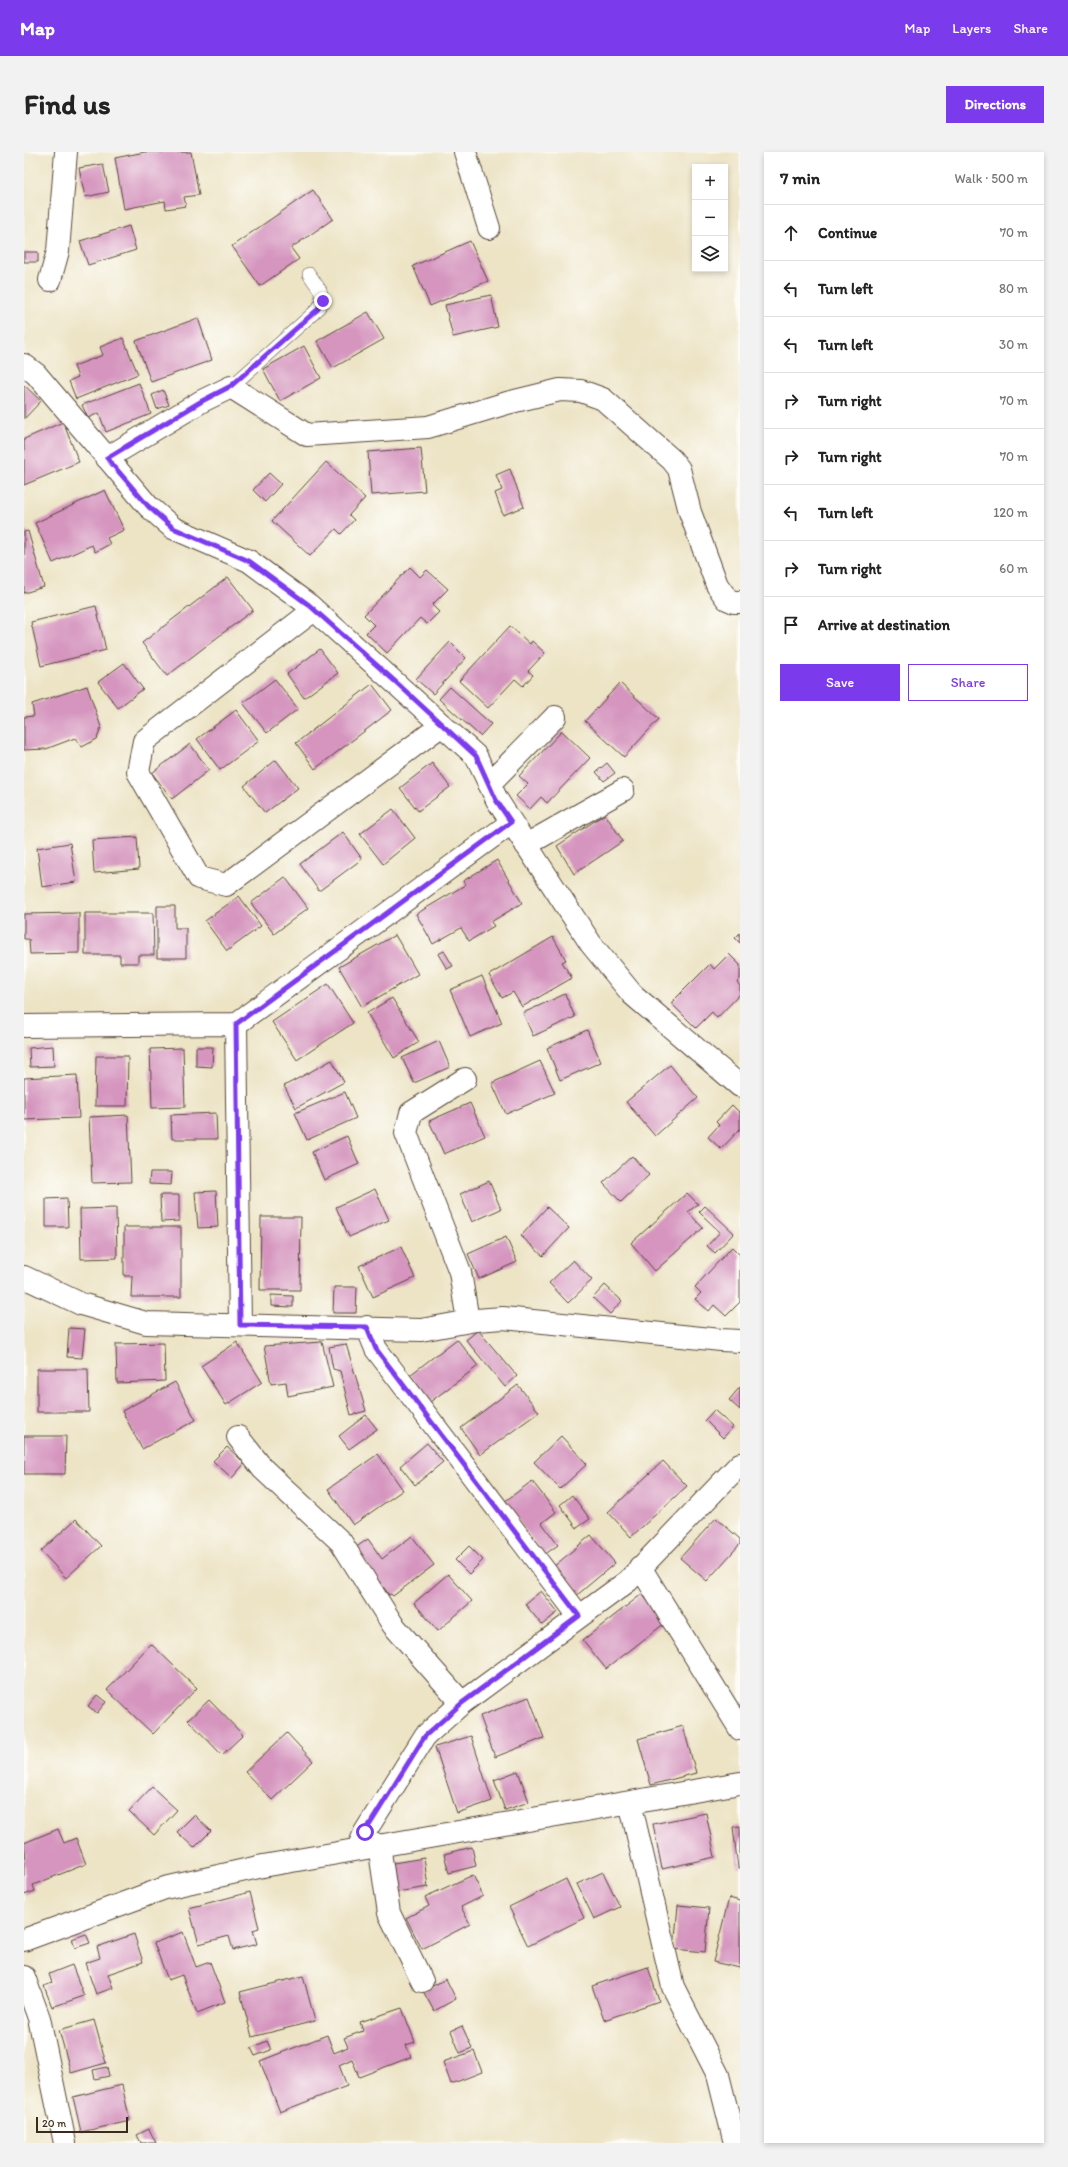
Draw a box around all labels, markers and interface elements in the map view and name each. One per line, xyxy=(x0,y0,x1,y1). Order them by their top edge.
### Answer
text: Map xyxy=(20,17,55,40)
text: Map xyxy=(905,20,930,37)
text: Layers xyxy=(952,20,991,37)
text: Share xyxy=(1013,20,1048,37)
button: Directions xyxy=(946,86,1044,123)
text: Find us xyxy=(24,87,111,121)
map controls xyxy=(692,164,728,272)
button: + xyxy=(692,164,728,200)
text: 7 min xyxy=(780,168,820,188)
text: Walk · 500 m xyxy=(955,171,1028,186)
button: − xyxy=(692,200,728,236)
icon: ahead xyxy=(780,222,802,244)
text: Continue xyxy=(818,224,877,242)
text: 70 m xyxy=(1000,225,1028,240)
button: layers xyxy=(692,236,728,272)
icon: left xyxy=(780,278,802,300)
text: Turn left xyxy=(818,280,873,298)
text: 80 m xyxy=(999,281,1028,296)
route end xyxy=(314,292,332,310)
icon: left xyxy=(780,334,802,356)
text: Turn left xyxy=(818,336,873,354)
text: 30 m xyxy=(999,337,1028,352)
icon: right xyxy=(780,390,802,412)
text: Turn right xyxy=(818,392,882,410)
text: 70 m xyxy=(1000,393,1028,408)
icon: right xyxy=(780,446,802,468)
text: Turn right xyxy=(818,448,882,466)
text: 70 m xyxy=(1000,449,1028,464)
icon: left xyxy=(780,502,802,524)
text: Turn left xyxy=(818,504,873,522)
text: 120 m xyxy=(993,505,1028,520)
icon: right xyxy=(780,558,802,580)
text: Turn right xyxy=(818,560,882,578)
text: 60 m xyxy=(999,561,1028,576)
icon: arrive xyxy=(780,614,802,636)
text: Arrive at destination xyxy=(818,616,950,634)
button: Save xyxy=(780,664,900,701)
button: Share xyxy=(908,664,1028,701)
route start xyxy=(356,1823,374,1841)
scale bar xyxy=(36,2115,128,2134)
text: 20 m xyxy=(42,2117,66,2130)

